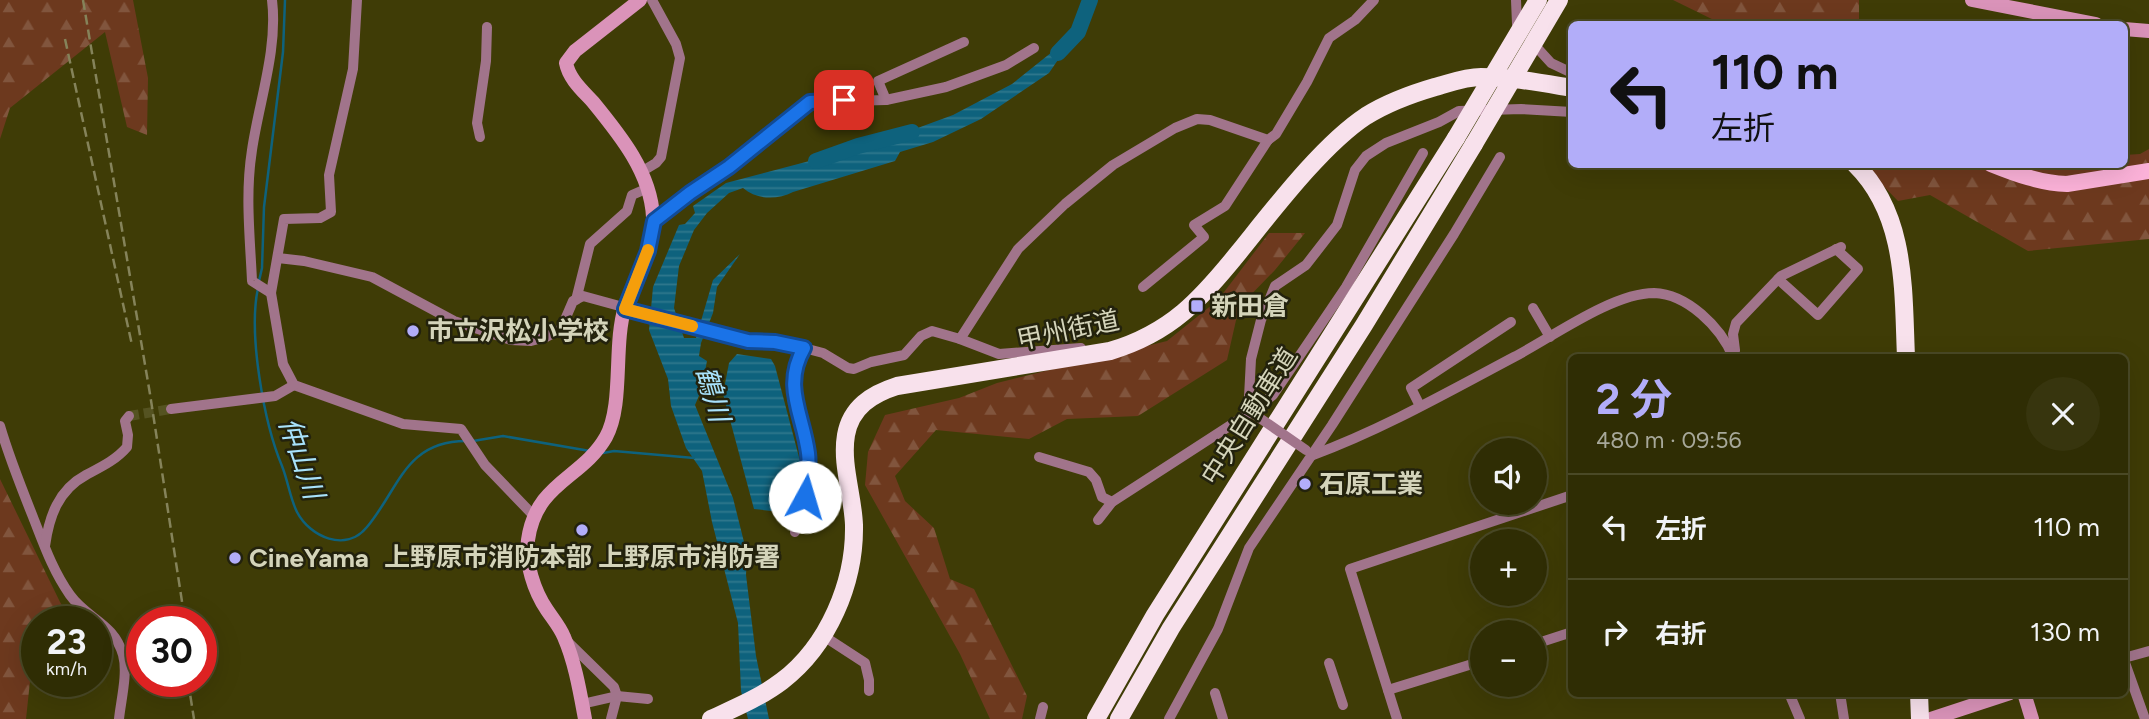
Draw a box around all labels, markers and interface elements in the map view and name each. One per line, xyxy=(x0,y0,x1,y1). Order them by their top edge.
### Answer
text: 110 m xyxy=(1711,42,1839,101)
icon: left xyxy=(1596,49,1687,140)
pin xyxy=(814,70,874,130)
icon: arrive xyxy=(825,81,863,119)
text: 左折 xyxy=(1711,109,1775,147)
place label: 新田倉 xyxy=(1211,290,1289,322)
marker: 新田倉 xyxy=(1189,298,1205,314)
street label: 甲州街道 xyxy=(1014,304,1122,356)
place label: 市立沢松小学校 xyxy=(427,315,609,347)
marker: 市立沢松小学校 xyxy=(405,323,421,339)
street label: 中央自動車道 xyxy=(1194,341,1304,491)
water label: 鶴川 xyxy=(689,362,738,428)
text: 2 分 xyxy=(1596,374,1672,425)
button: close xyxy=(2026,377,2100,451)
water label: 仲山川 xyxy=(272,413,333,506)
text: 480 m · 09:56 xyxy=(1596,426,1741,454)
map controls xyxy=(1470,438,1547,697)
button: sound xyxy=(1470,438,1547,515)
position arrow xyxy=(768,460,842,534)
place label: 石原工業 xyxy=(1319,468,1423,500)
marker: 石原工業 xyxy=(1297,476,1313,492)
icon: left xyxy=(1596,508,1634,546)
text: 110 m xyxy=(2033,511,2100,543)
text: 左折 xyxy=(1655,513,1707,545)
marker: 上野原市消防本部 上野原市消防署 xyxy=(574,522,590,538)
button: + xyxy=(1470,529,1547,606)
place label: 上野原市消防本部 上野原市消防署 xyxy=(384,541,780,573)
place label: CineYama xyxy=(249,542,369,574)
marker: CineYama xyxy=(227,550,243,566)
speed limit sign: 30 xyxy=(126,606,217,697)
icon: right xyxy=(1596,613,1634,651)
text: 130 m xyxy=(2030,616,2100,648)
text: 右折 xyxy=(1655,618,1707,650)
button: − xyxy=(1470,620,1547,697)
text: 23 xyxy=(47,621,86,663)
text: km/h xyxy=(46,658,87,680)

